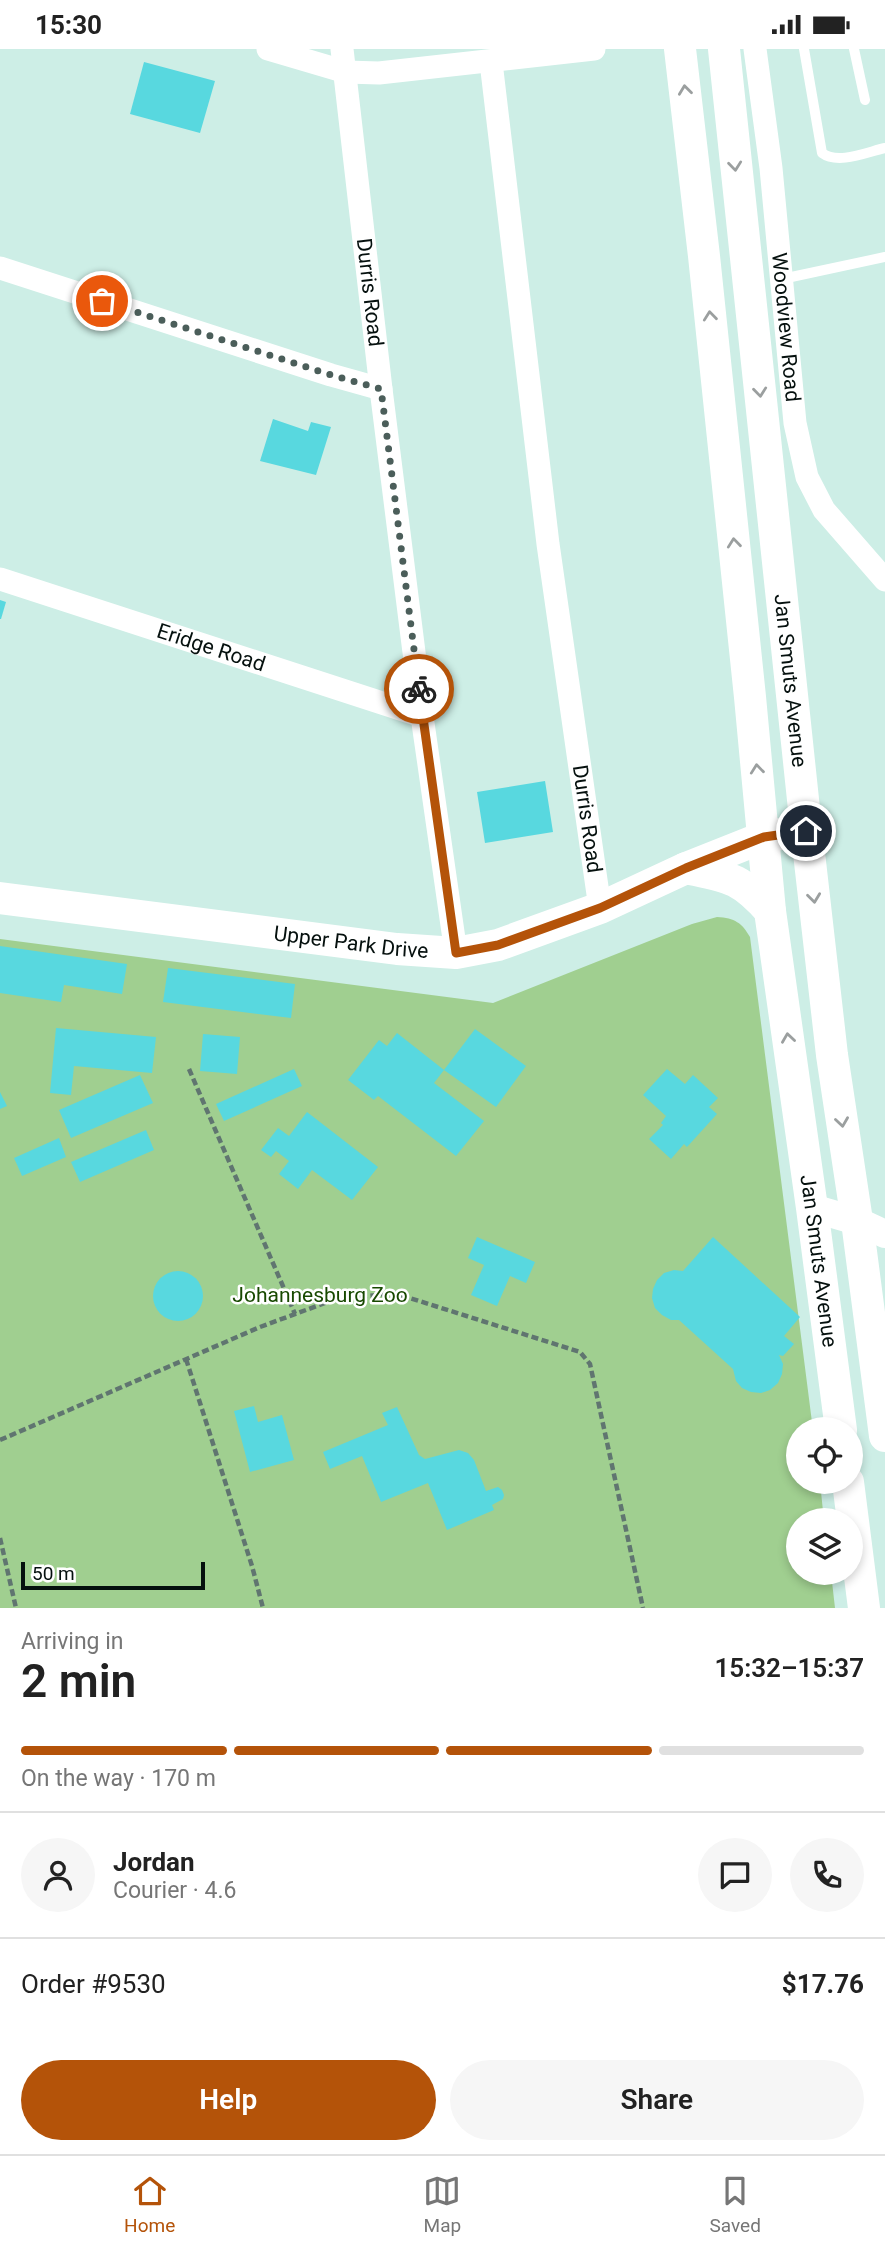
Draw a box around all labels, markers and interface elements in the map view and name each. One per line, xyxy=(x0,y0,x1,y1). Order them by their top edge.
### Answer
text: 15:30 xyxy=(35,10,102,40)
one-way arrow xyxy=(677,84,692,96)
one-way arrow xyxy=(728,160,743,171)
street label: Durris Road xyxy=(352,237,388,348)
street label: Woodview Road xyxy=(767,252,805,403)
pin xyxy=(72,271,132,331)
icon: bag xyxy=(83,282,121,320)
one-way arrow xyxy=(703,310,718,322)
one-way arrow xyxy=(752,386,767,398)
one-way arrow xyxy=(727,537,742,548)
street label: Jan Smuts Avenue xyxy=(769,593,812,768)
street label: Eridge Road xyxy=(154,619,268,676)
courier xyxy=(384,654,454,724)
icon: bike xyxy=(400,670,438,708)
street label: Durris Road xyxy=(568,763,607,875)
one-way arrow xyxy=(750,763,765,774)
pin xyxy=(776,801,836,861)
icon: home xyxy=(787,812,825,850)
one-way arrow xyxy=(806,893,821,904)
street label: Upper Park Drive xyxy=(272,921,429,963)
one-way arrow xyxy=(781,1032,796,1044)
one-way arrow xyxy=(834,1117,849,1128)
street label: Jan Smuts Avenue xyxy=(795,1173,842,1349)
park label: Johannesburg Zoo xyxy=(232,1283,408,1307)
map controls xyxy=(786,1417,863,1585)
button: locate xyxy=(786,1417,863,1494)
button: layers xyxy=(786,1508,863,1585)
scale bar xyxy=(21,1559,205,1591)
text: 50 m xyxy=(32,1562,75,1585)
text: Arriving in xyxy=(21,1628,124,1655)
text: 15:32–15:37 xyxy=(714,1653,864,1683)
text: 2 min xyxy=(21,1654,136,1708)
text: On the way · 170 m xyxy=(21,1765,216,1792)
button: person xyxy=(21,1838,95,1912)
button: chat xyxy=(698,1838,772,1912)
button: phone xyxy=(790,1838,864,1912)
text: Jordan xyxy=(113,1847,195,1877)
text: Courier · 4.6 xyxy=(113,1877,236,1904)
text: Order #9530 xyxy=(21,1969,166,1999)
text: $17.76 xyxy=(782,1969,864,1999)
button: Help xyxy=(21,2060,436,2140)
button: Share xyxy=(450,2060,864,2140)
tab: Home xyxy=(124,2172,175,2237)
tab: Map xyxy=(423,2172,461,2237)
tab: Saved xyxy=(710,2172,761,2237)

